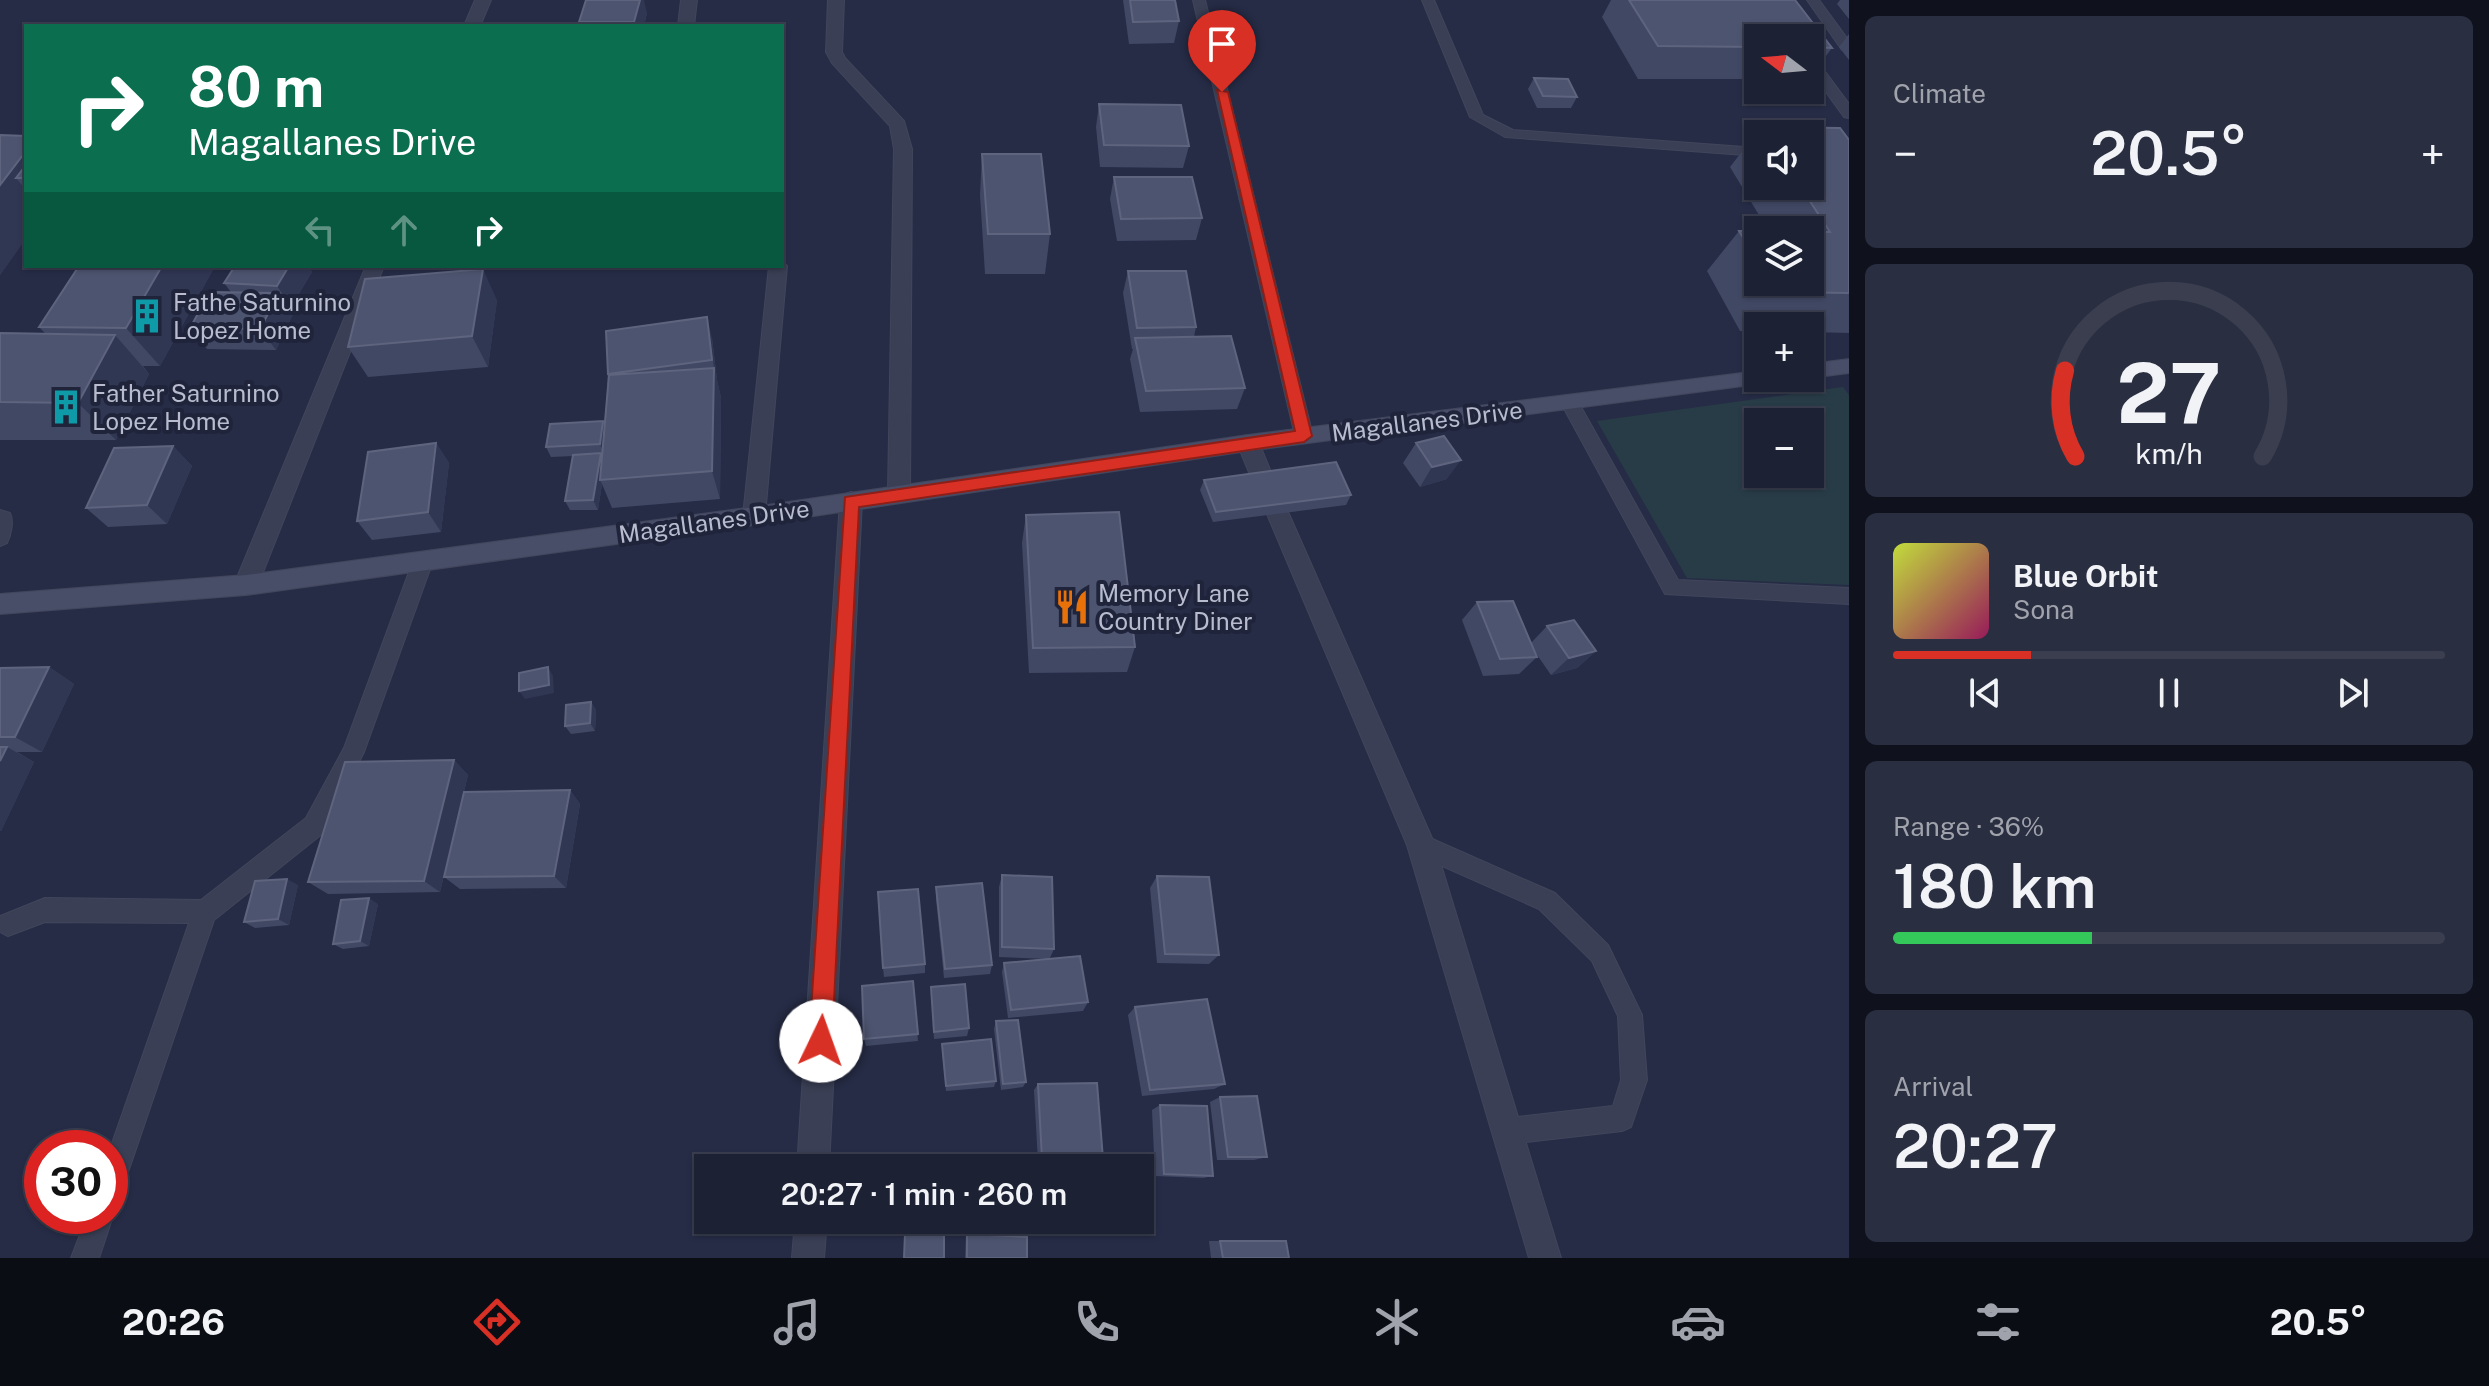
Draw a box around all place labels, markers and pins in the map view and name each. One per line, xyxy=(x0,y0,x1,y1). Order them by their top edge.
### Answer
pin xyxy=(1188,10,1256,92)
place label: Fathe Saturnino Lopez Home xyxy=(173,288,351,344)
building icon: Fathe Saturnino Lopez Home xyxy=(128,297,166,335)
place label: Father Saturnino Lopez Home xyxy=(92,379,280,435)
building icon: Father Saturnino Lopez Home xyxy=(47,388,85,426)
place label: Memory Lane Country Diner xyxy=(1098,579,1253,635)
restaurant icon: Memory Lane Country Diner xyxy=(1053,588,1091,626)

